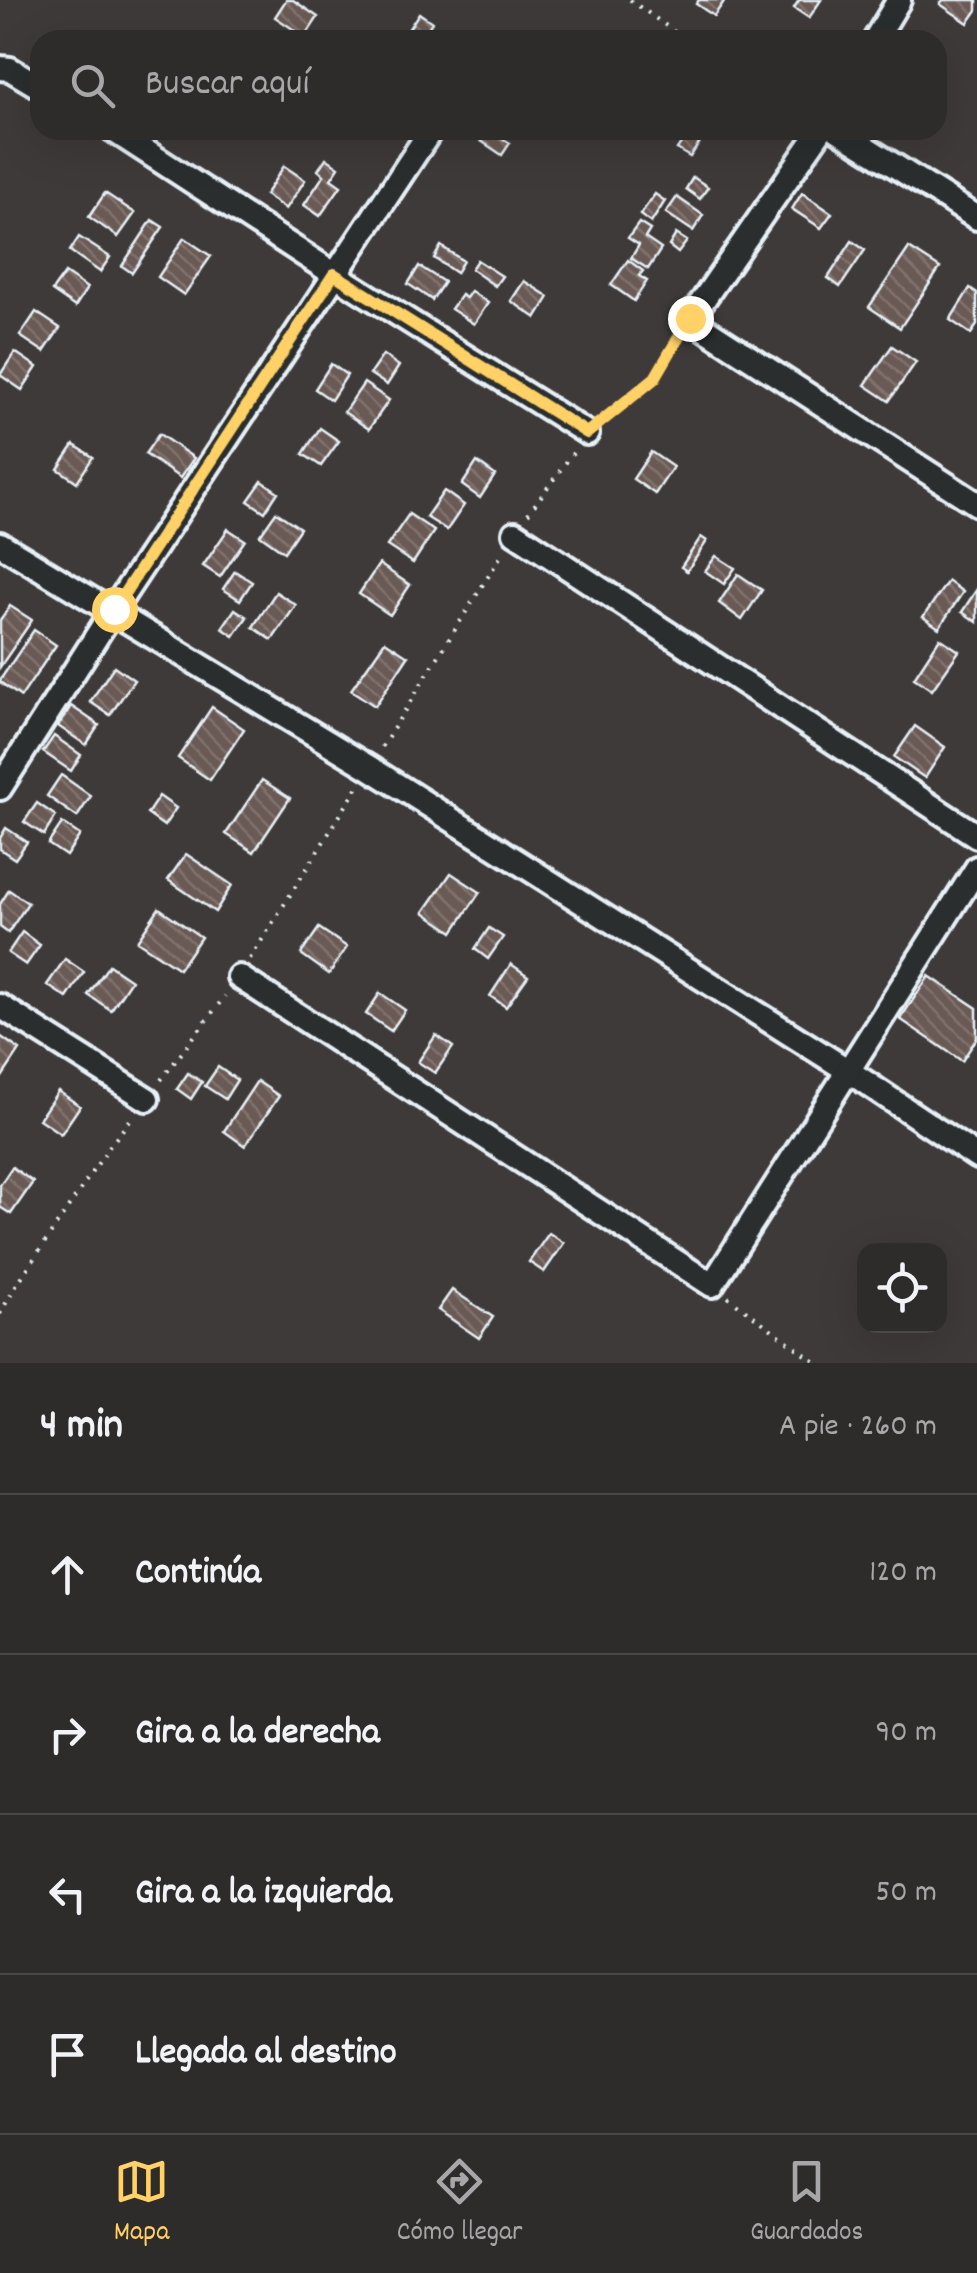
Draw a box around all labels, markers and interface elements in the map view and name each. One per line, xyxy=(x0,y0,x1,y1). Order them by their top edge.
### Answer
search box xyxy=(30,30,947,140)
icon: search xyxy=(65,58,120,113)
text: Buscar aquí xyxy=(145,58,309,113)
route end xyxy=(668,296,714,342)
route start xyxy=(92,587,138,633)
map controls xyxy=(857,1243,947,1333)
button: locate xyxy=(857,1243,947,1333)
text: 4 min xyxy=(40,1398,123,1458)
text: A pie · 260 m xyxy=(779,1405,937,1451)
icon: ahead xyxy=(40,1547,95,1602)
text: Continúa xyxy=(135,1547,261,1602)
text: 120 m xyxy=(869,1551,937,1597)
icon: right xyxy=(40,1707,95,1762)
text: Gira a la derecha xyxy=(135,1707,380,1762)
text: 90 m xyxy=(876,1711,937,1757)
icon: left xyxy=(40,1867,95,1922)
text: Gira a la izquierda xyxy=(135,1867,392,1922)
text: 50 m xyxy=(875,1871,937,1917)
icon: arrive xyxy=(40,2027,95,2082)
text: Llegada al destino xyxy=(135,2027,397,2082)
tab: Mapa xyxy=(114,2154,169,2254)
tab: Cómo llegar xyxy=(397,2154,523,2254)
tab: Guardados xyxy=(750,2154,863,2254)

